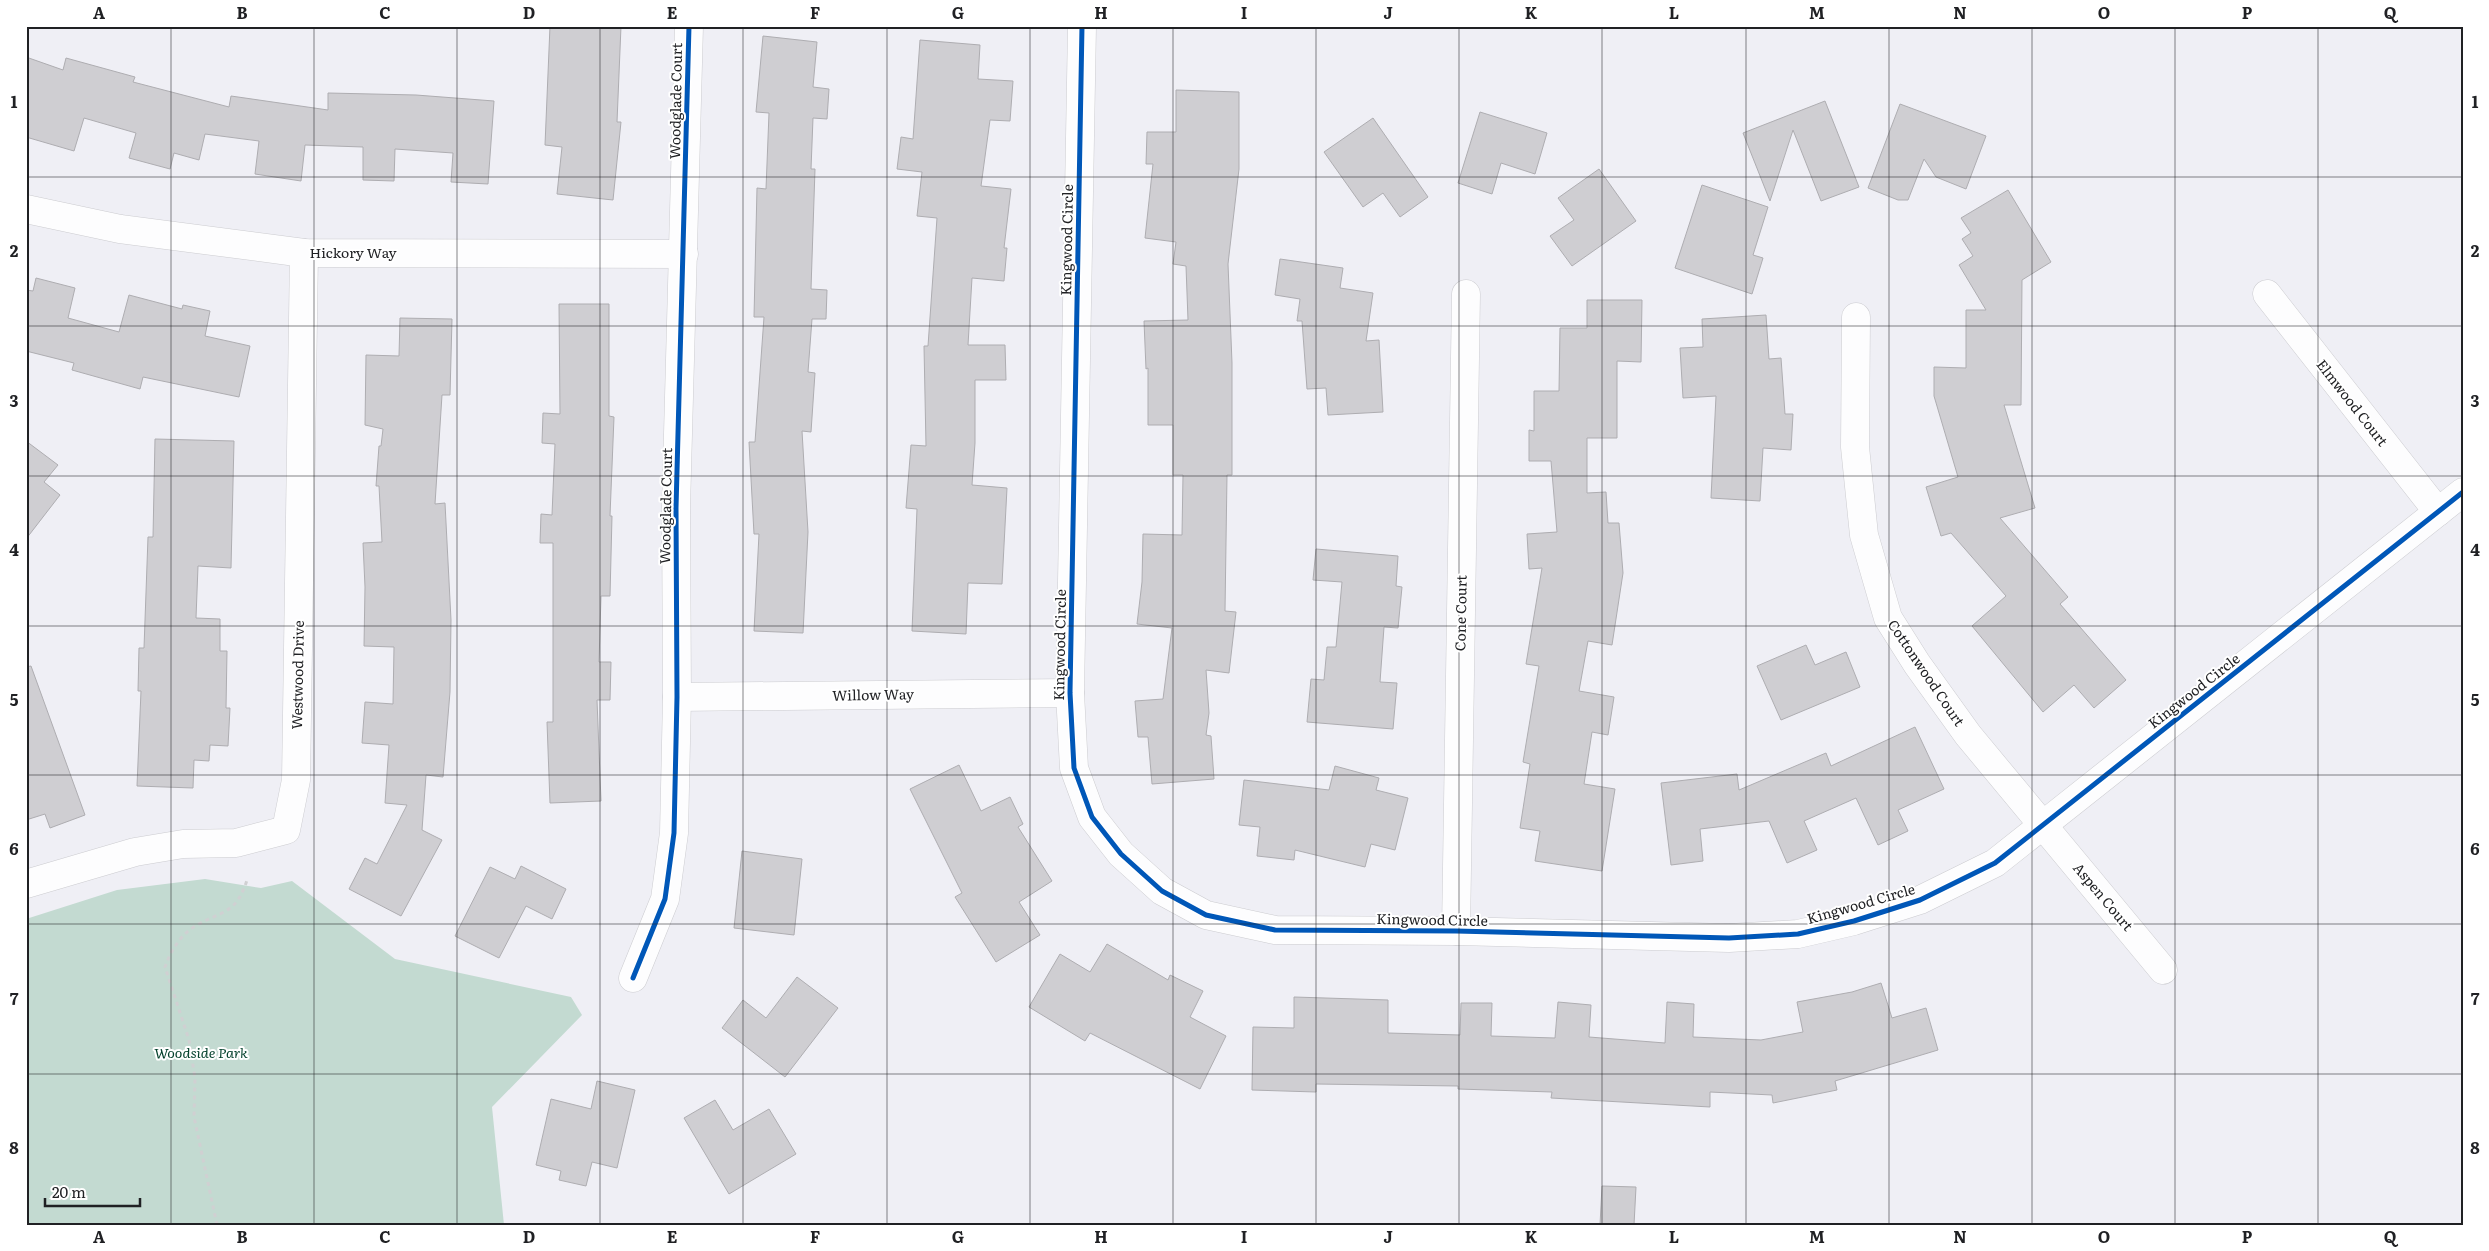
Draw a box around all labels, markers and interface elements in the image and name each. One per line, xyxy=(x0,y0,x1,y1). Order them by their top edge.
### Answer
text: A xyxy=(93,0,105,24)
text: B xyxy=(236,0,248,24)
text: C xyxy=(379,0,391,24)
text: D xyxy=(523,0,535,24)
text: E xyxy=(667,0,678,24)
text: F xyxy=(810,0,820,24)
text: G xyxy=(952,0,964,24)
text: H xyxy=(1094,0,1108,24)
text: I xyxy=(1241,0,1247,24)
text: J xyxy=(1383,0,1393,24)
text: K xyxy=(1525,0,1538,24)
text: L xyxy=(1669,0,1679,24)
text: M xyxy=(1809,0,1825,24)
text: N xyxy=(1953,0,1967,24)
text: O xyxy=(2098,0,2110,24)
text: P xyxy=(2242,0,2253,24)
text: Q xyxy=(2384,0,2399,24)
street label: Woodglade Court xyxy=(664,42,686,159)
text: 1 xyxy=(11,89,18,113)
text: 1 xyxy=(2472,89,2479,113)
street label: Kingwood Circle xyxy=(1055,184,1077,296)
text: 2 xyxy=(10,238,19,262)
text: 2 xyxy=(2471,238,2480,262)
street label: Hickory Way xyxy=(309,242,398,262)
street label: Elmwood Court xyxy=(2313,355,2393,450)
text: 3 xyxy=(10,388,19,412)
text: 3 xyxy=(2471,388,2480,412)
street label: Woodglade Court xyxy=(654,447,676,564)
text: 4 xyxy=(9,537,19,561)
text: 4 xyxy=(2470,537,2480,561)
street label: Cone Court xyxy=(1449,574,1471,651)
street label: Kingwood Circle xyxy=(1048,589,1070,701)
street label: Cottonwood Court xyxy=(1884,615,1970,730)
street label: Westwood Drive xyxy=(286,620,308,730)
street label: Kingwood Circle xyxy=(2143,648,2243,732)
street label: Willow Way xyxy=(832,683,915,705)
text: 5 xyxy=(10,687,19,711)
text: 5 xyxy=(2471,687,2480,711)
text: 6 xyxy=(9,836,19,860)
text: 6 xyxy=(2470,836,2480,860)
street label: Aspen Court xyxy=(2069,858,2138,935)
street label: Kingwood Circle xyxy=(1804,878,1917,928)
street label: Kingwood Circle xyxy=(1376,908,1488,930)
text: 7 xyxy=(10,986,19,1010)
text: 7 xyxy=(2471,986,2480,1010)
park label: Woodside Park xyxy=(154,1042,248,1062)
text: 8 xyxy=(9,1135,19,1159)
text: 8 xyxy=(2470,1135,2480,1159)
scale bar xyxy=(45,1176,140,1208)
text: 20 m xyxy=(52,1180,86,1203)
text: A xyxy=(93,1224,105,1248)
text: B xyxy=(236,1224,248,1248)
text: C xyxy=(379,1224,391,1248)
text: D xyxy=(523,1224,535,1248)
text: E xyxy=(667,1224,678,1248)
text: F xyxy=(810,1224,820,1248)
text: G xyxy=(952,1224,964,1248)
text: H xyxy=(1094,1224,1108,1248)
text: I xyxy=(1241,1224,1247,1248)
text: J xyxy=(1383,1224,1393,1248)
text: K xyxy=(1525,1224,1538,1248)
text: L xyxy=(1669,1224,1679,1248)
text: M xyxy=(1809,1224,1825,1248)
text: N xyxy=(1953,1224,1967,1248)
text: O xyxy=(2098,1224,2110,1248)
text: P xyxy=(2242,1224,2253,1248)
text: Q xyxy=(2384,1224,2399,1248)

